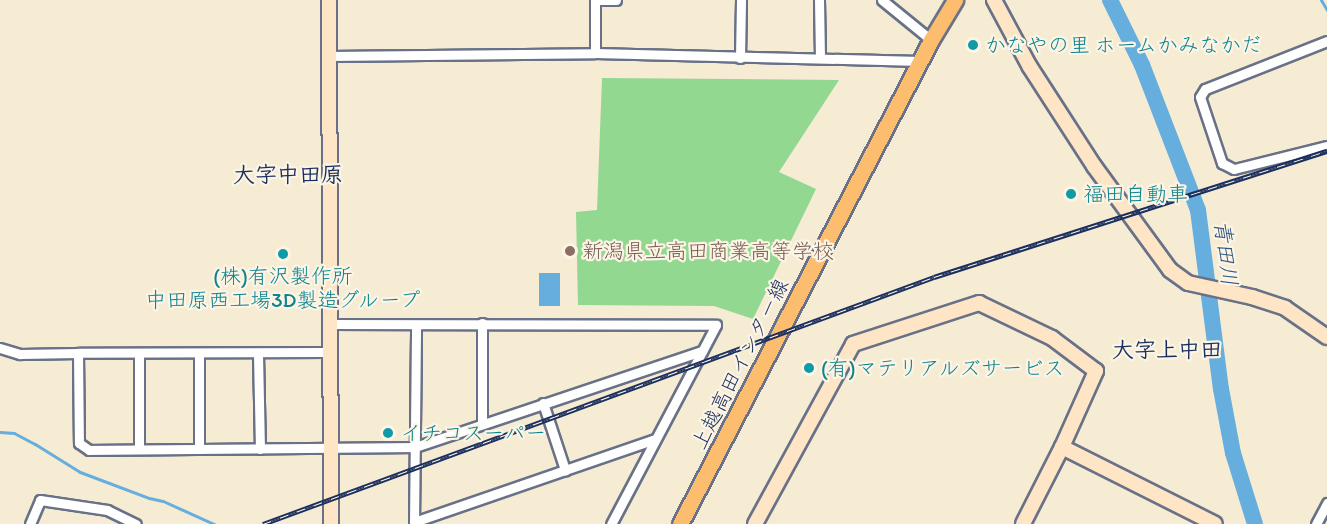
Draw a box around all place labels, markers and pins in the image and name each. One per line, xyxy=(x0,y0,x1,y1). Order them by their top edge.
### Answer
place label: かなやの里 ホームかみなかだ xyxy=(985,32,1263,58)
marker: かなやの里 ホームかみなかだ xyxy=(966,38,980,52)
place label: 福田自動車 xyxy=(1083,181,1188,207)
marker: 福田自動車 xyxy=(1064,187,1078,201)
place label: 新潟県立高田商業高等学校 xyxy=(582,238,834,264)
marker: 新潟県立高田商業高等学校 xyxy=(563,244,577,258)
marker: (株)有沢製作所 中田原西工場3D製造グループ xyxy=(276,247,290,261)
place label: (株)有沢製作所 中田原西工場3D製造グループ xyxy=(144,263,422,313)
place label: (有)マテリアルズサービス xyxy=(821,355,1066,381)
marker: (有)マテリアルズサービス xyxy=(802,361,816,375)
place label: イチコスーパー xyxy=(400,420,546,446)
marker: イチコスーパー xyxy=(381,426,395,440)

